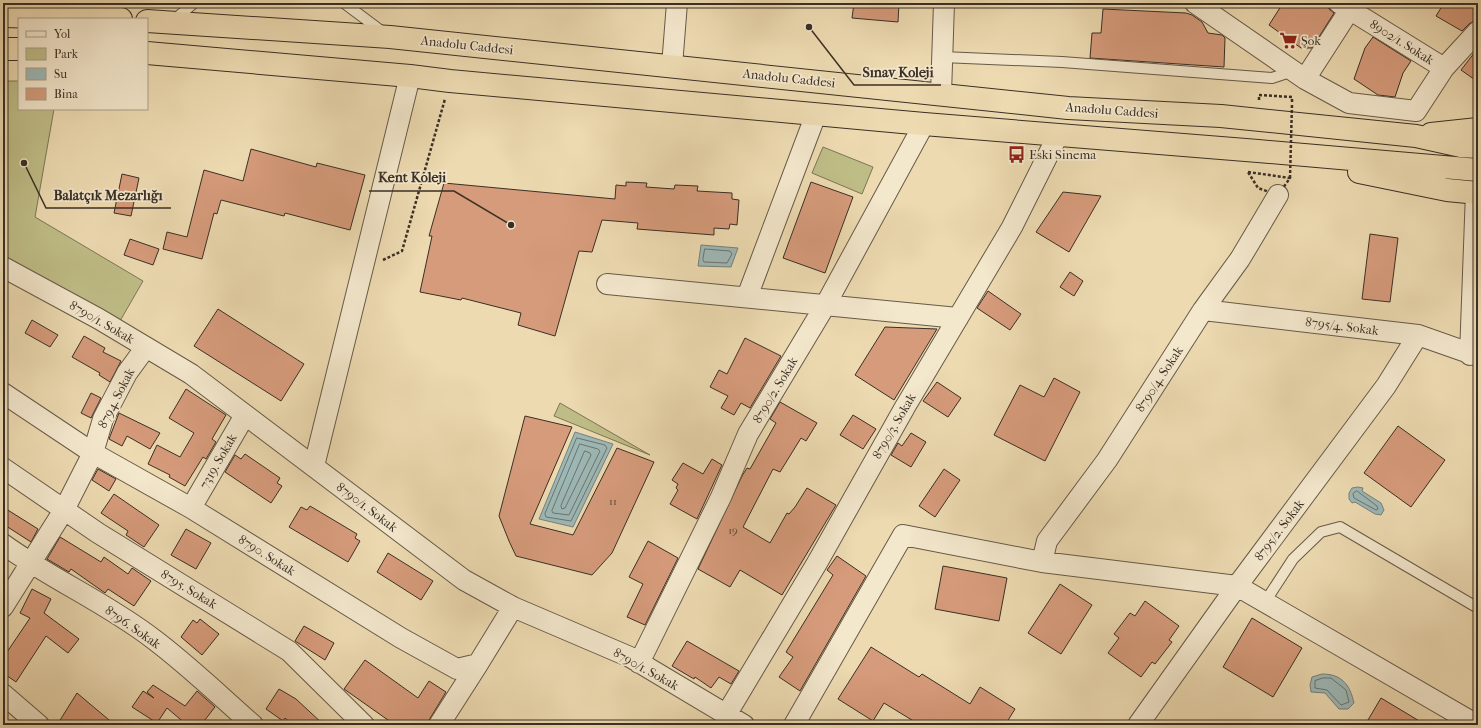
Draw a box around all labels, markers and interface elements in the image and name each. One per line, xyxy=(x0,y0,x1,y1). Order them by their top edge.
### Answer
street label: 8902/1. Sokak xyxy=(1367,16,1437,68)
legend xyxy=(18,18,148,110)
text: Yol xyxy=(53,27,71,41)
supermarket icon: Şok xyxy=(1278,30,1298,50)
street label: Anadolu Caddesi xyxy=(419,33,514,57)
place label: Şok xyxy=(1301,33,1321,48)
text: Park xyxy=(54,47,79,61)
callout: Sınav Koleji xyxy=(854,59,941,85)
text: Sınav Koleji xyxy=(862,64,934,81)
street label: Anadolu Caddesi xyxy=(741,66,836,90)
text: Su xyxy=(54,67,67,81)
text: Bina xyxy=(54,87,78,101)
street label: Anadolu Caddesi xyxy=(1064,99,1159,121)
bus stop icon: Eski Sinema xyxy=(1006,144,1026,164)
place label: Eski Sinema xyxy=(1029,147,1097,162)
callout: Kent Koleji xyxy=(369,165,454,191)
text: Kent Koleji xyxy=(378,169,447,186)
callout: Balatçık Mezarlığı xyxy=(46,182,171,208)
text: Balatçık Mezarlığı xyxy=(53,187,163,205)
street label: 8790/1. Sokak xyxy=(67,297,137,347)
street label: 8795/4. Sokak xyxy=(1304,314,1380,338)
street label: 8790/4. Sokak xyxy=(1132,343,1186,415)
street label: 8790/2. Sokak xyxy=(749,354,801,426)
street label: 8794. Sokak xyxy=(94,365,138,431)
street label: 8790/3. Sokak xyxy=(869,390,919,461)
street label: 7319. Sokak xyxy=(196,431,240,491)
street label: 8790/1. Sokak xyxy=(334,479,401,535)
house number: 11 xyxy=(609,495,617,508)
street label: 8795/2. Sokak xyxy=(1251,496,1307,564)
house number: 19 xyxy=(728,524,738,537)
street label: 8790. Sokak xyxy=(236,532,299,579)
street label: 8795. Sokak xyxy=(158,566,220,612)
street label: 8796. Sokak xyxy=(102,602,164,652)
street label: 8790/1. Sokak xyxy=(611,645,682,693)

